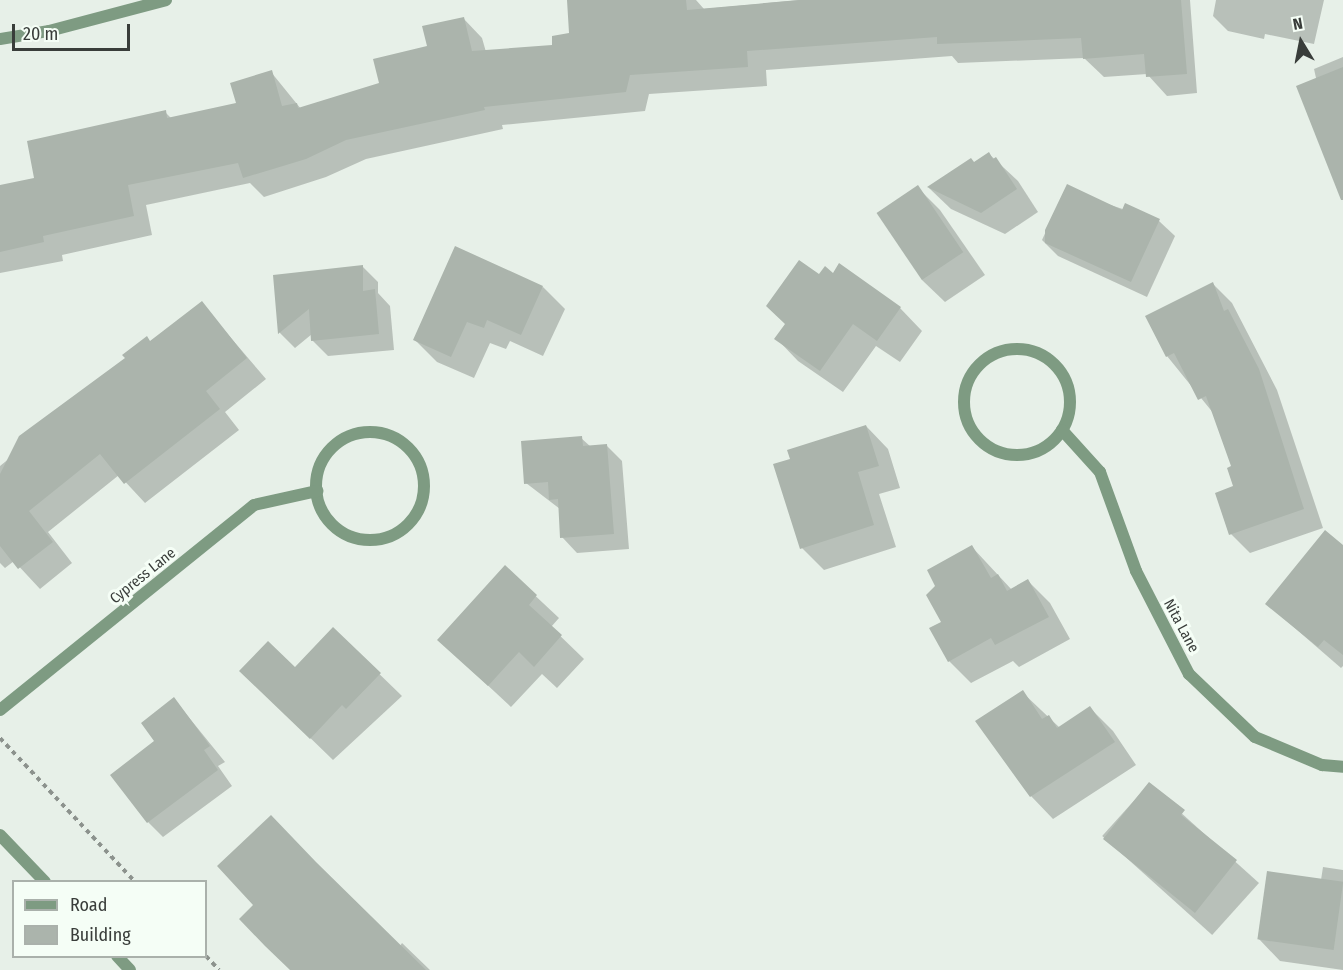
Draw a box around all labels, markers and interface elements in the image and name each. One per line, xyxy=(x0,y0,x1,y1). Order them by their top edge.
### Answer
scale bar xyxy=(15,12,134,50)
north arrow xyxy=(1271,12,1331,72)
text: N xyxy=(1291,14,1304,34)
text: 20 m xyxy=(23,23,58,45)
street label: Cypress Lane xyxy=(107,544,179,608)
street label: Nita Lane xyxy=(1159,596,1203,656)
legend xyxy=(12,880,207,958)
text: Road xyxy=(70,894,107,916)
text: Building xyxy=(70,924,131,946)

